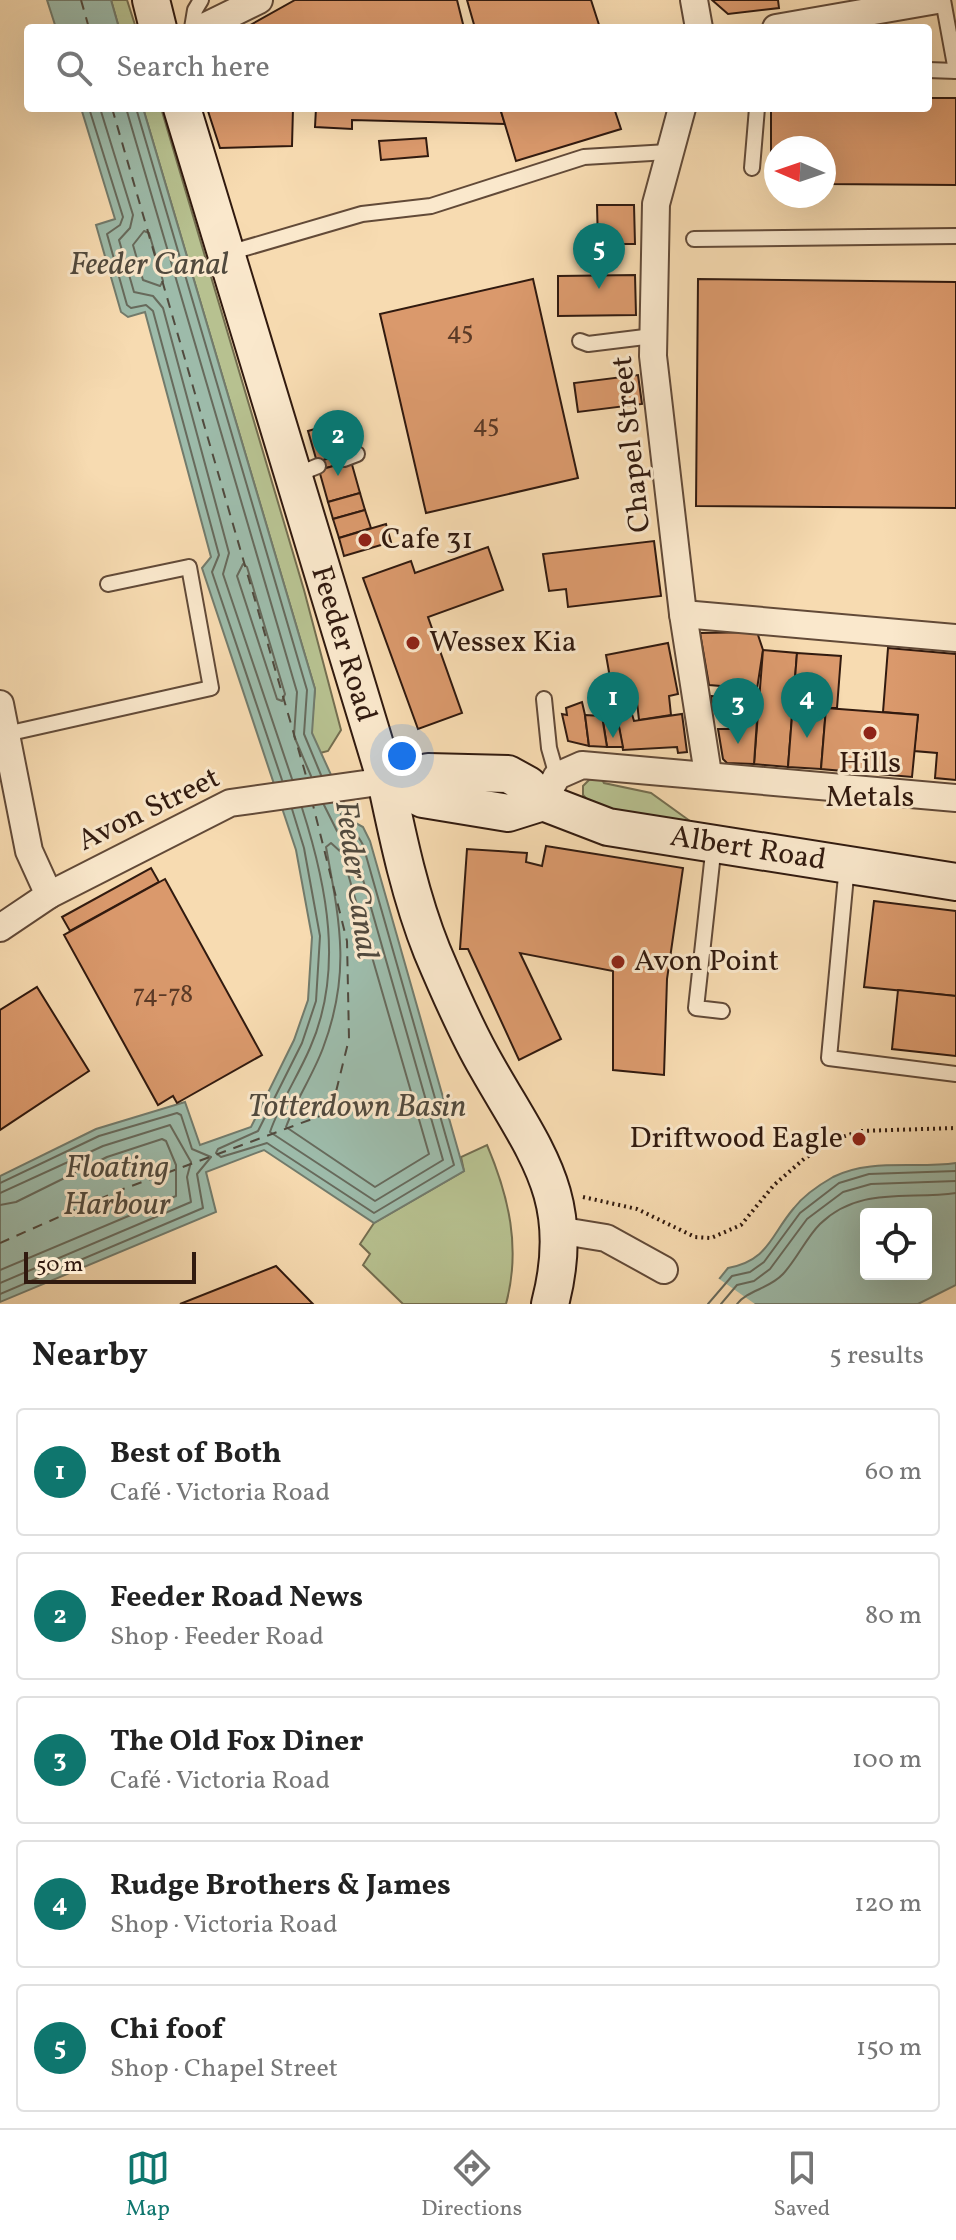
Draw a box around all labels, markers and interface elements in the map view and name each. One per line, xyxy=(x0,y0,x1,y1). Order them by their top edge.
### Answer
search box xyxy=(24,24,932,112)
icon: search xyxy=(52,46,96,90)
text: Search here xyxy=(116,47,270,89)
north arrow xyxy=(764,136,836,208)
pin: 5 xyxy=(573,223,625,289)
water label: Feeder Canal xyxy=(69,244,229,288)
house number: 45 xyxy=(446,314,474,350)
street label: Chapel Street xyxy=(602,354,662,534)
house number: 45 xyxy=(472,407,500,443)
pin: 2 xyxy=(312,410,364,476)
place label: Cafe 31 xyxy=(381,519,473,561)
marker: Cafe 31 xyxy=(356,531,374,549)
street label: Feeder Road xyxy=(299,561,387,727)
place label: Wessex Kia xyxy=(429,622,577,664)
marker: Wessex Kia xyxy=(404,634,422,652)
pin: 1 xyxy=(587,672,639,738)
pin: 4 xyxy=(781,672,833,738)
pin: 3 xyxy=(712,678,764,744)
marker: Hills Metals xyxy=(861,724,879,742)
your location xyxy=(382,736,422,776)
place label: Hills Metals xyxy=(826,743,914,819)
street label: Avon Street xyxy=(71,758,227,862)
water label: Feeder Canal xyxy=(322,798,388,962)
street label: Albert Road xyxy=(667,816,829,882)
place label: Avon Point xyxy=(634,941,779,983)
marker: Avon Point xyxy=(609,953,627,971)
house number: 74-78 xyxy=(133,977,193,1013)
water label: Totterdown Basin xyxy=(248,1086,466,1130)
place label: Driftwood Eagle xyxy=(630,1118,843,1160)
marker: Driftwood Eagle xyxy=(850,1130,868,1148)
water label: Floating Harbour xyxy=(63,1147,172,1228)
map controls xyxy=(860,1208,932,1280)
button: locate xyxy=(860,1208,932,1280)
scale bar xyxy=(24,1248,196,1284)
text: 50 m xyxy=(36,1250,83,1281)
text: Nearby xyxy=(32,1333,148,1380)
text: 5 results xyxy=(829,1338,924,1374)
text: Best of Both xyxy=(110,1433,282,1475)
text: 1 xyxy=(55,1454,65,1490)
text: 60 m xyxy=(865,1454,922,1490)
text: Café · Victoria Road xyxy=(110,1475,330,1511)
text: Feeder Road News xyxy=(110,1577,363,1619)
text: 2 xyxy=(53,1598,67,1634)
text: 80 m xyxy=(865,1598,922,1634)
text: Shop · Feeder Road xyxy=(110,1619,324,1655)
text: The Old Fox Diner xyxy=(110,1721,364,1763)
text: 3 xyxy=(53,1742,67,1778)
text: 100 m xyxy=(852,1742,922,1778)
text: Café · Victoria Road xyxy=(110,1763,330,1799)
text: Rudge Brothers & James xyxy=(110,1865,451,1907)
text: 4 xyxy=(52,1886,68,1922)
text: 120 m xyxy=(854,1886,922,1922)
text: Shop · Victoria Road xyxy=(110,1907,338,1943)
text: Chi foof xyxy=(110,2009,223,2051)
text: 5 xyxy=(54,2030,66,2066)
text: 150 m xyxy=(856,2030,922,2066)
text: Shop · Chapel Street xyxy=(110,2051,338,2087)
tab: Map xyxy=(126,2146,170,2225)
tab: Directions xyxy=(421,2146,522,2225)
tab: Saved xyxy=(774,2146,830,2225)

